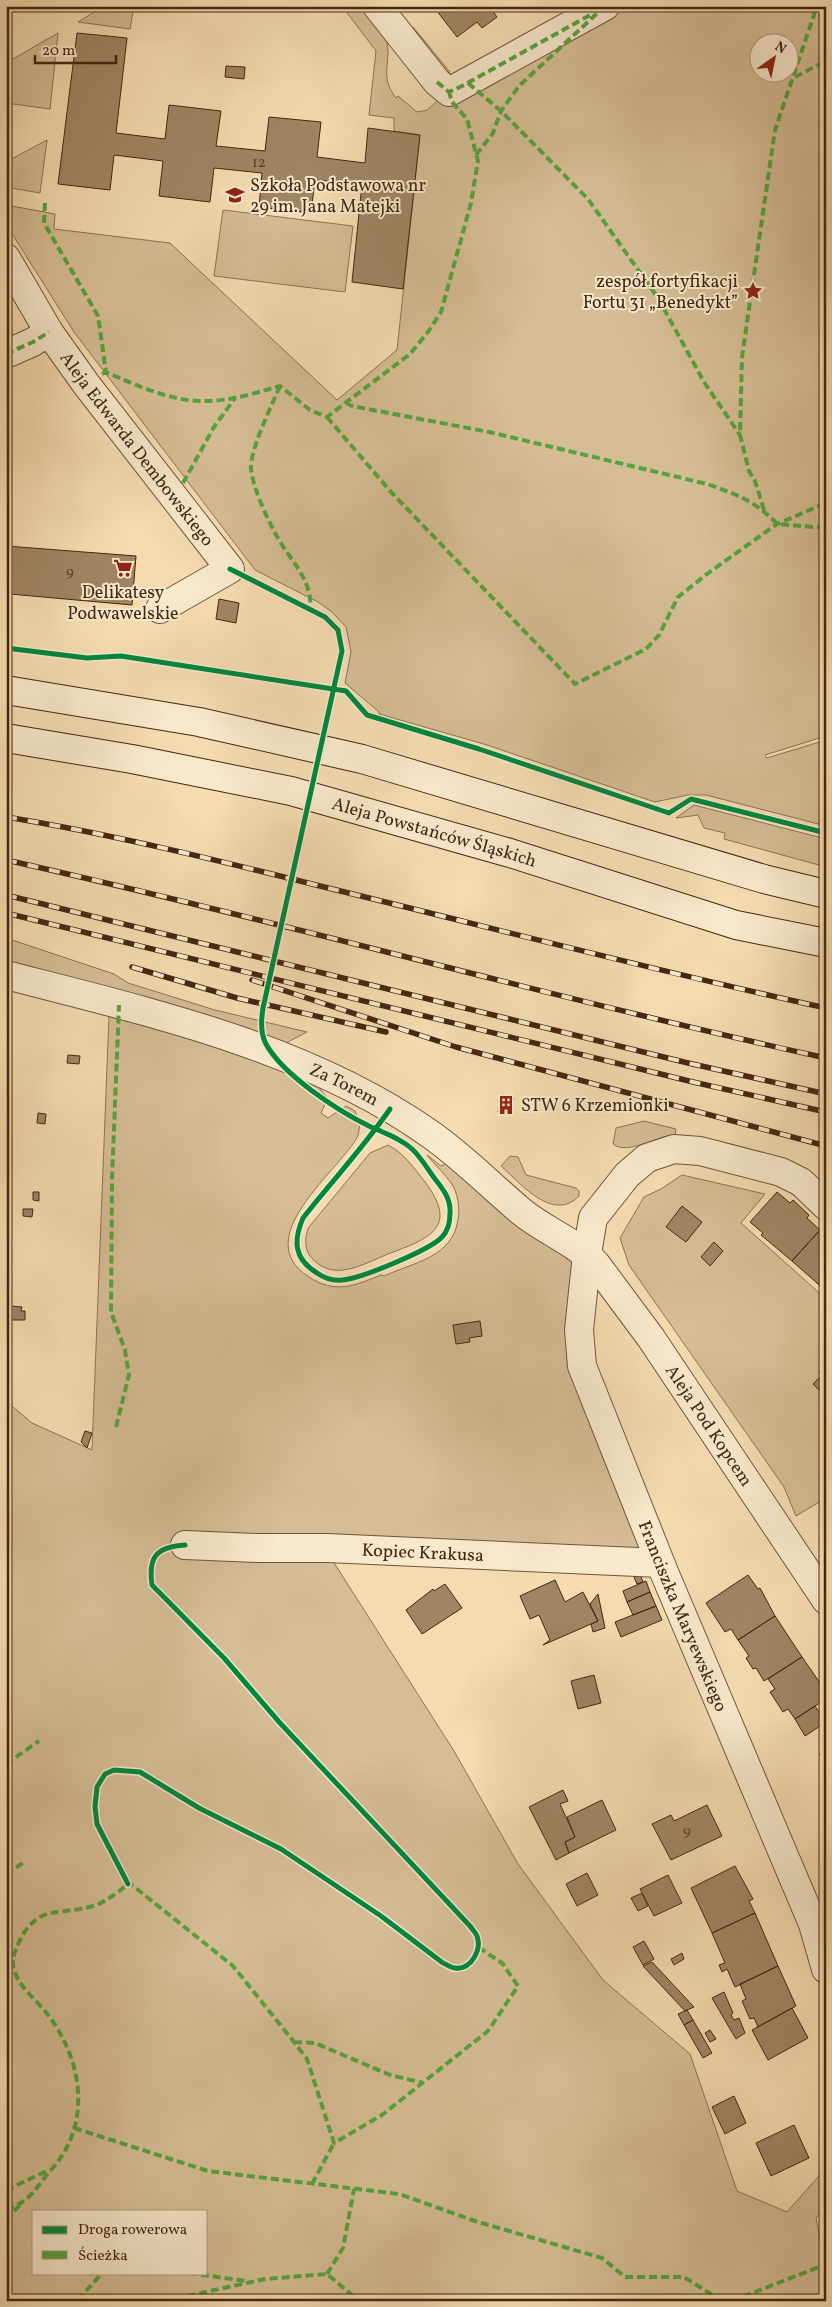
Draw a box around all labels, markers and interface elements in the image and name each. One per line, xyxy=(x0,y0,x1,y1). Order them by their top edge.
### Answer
scale bar xyxy=(35,32,116,64)
north arrow xyxy=(750,32,800,82)
text: N xyxy=(771,38,790,59)
text: 20 m xyxy=(42,41,75,62)
house number: 12 xyxy=(252,153,266,174)
place label: Szkoła Podstawowa nr 29 im. Jana Matejki xyxy=(250,174,426,220)
school or university icon: Szkoła Podstawowa nr 29 im. Jana Matejki xyxy=(224,184,246,206)
place label: zespół fortyfikacji Fortu 31 „Benedykt” xyxy=(583,270,738,316)
place icon: zespół fortyfikacji Fortu 31 „Benedykt” xyxy=(742,280,764,302)
street label: Aleja Edwarda Dembowskiego xyxy=(53,347,219,552)
supermarket icon: Delikatesy Podwawelskie xyxy=(112,557,134,579)
house number: 9 xyxy=(66,562,74,583)
place label: Delikatesy Podwawelskie xyxy=(67,581,179,627)
street label: Aleja Powstańców Śląskich xyxy=(329,792,540,875)
street label: Za Torem xyxy=(305,1058,383,1113)
building icon: STW 6 Krzemionki xyxy=(495,1094,517,1116)
place label: STW 6 Krzemionki xyxy=(521,1094,669,1119)
street label: Aleja Pod Kopcem xyxy=(658,1360,758,1492)
street label: Franciszka Maryewskiego xyxy=(631,1517,733,1716)
street label: Kopiec Krakusa xyxy=(361,1539,485,1569)
house number: 9 xyxy=(683,1821,691,1842)
legend xyxy=(32,2210,208,2274)
text: Droga rowerowa xyxy=(78,2220,187,2241)
text: Ścieżka xyxy=(78,2246,128,2267)

